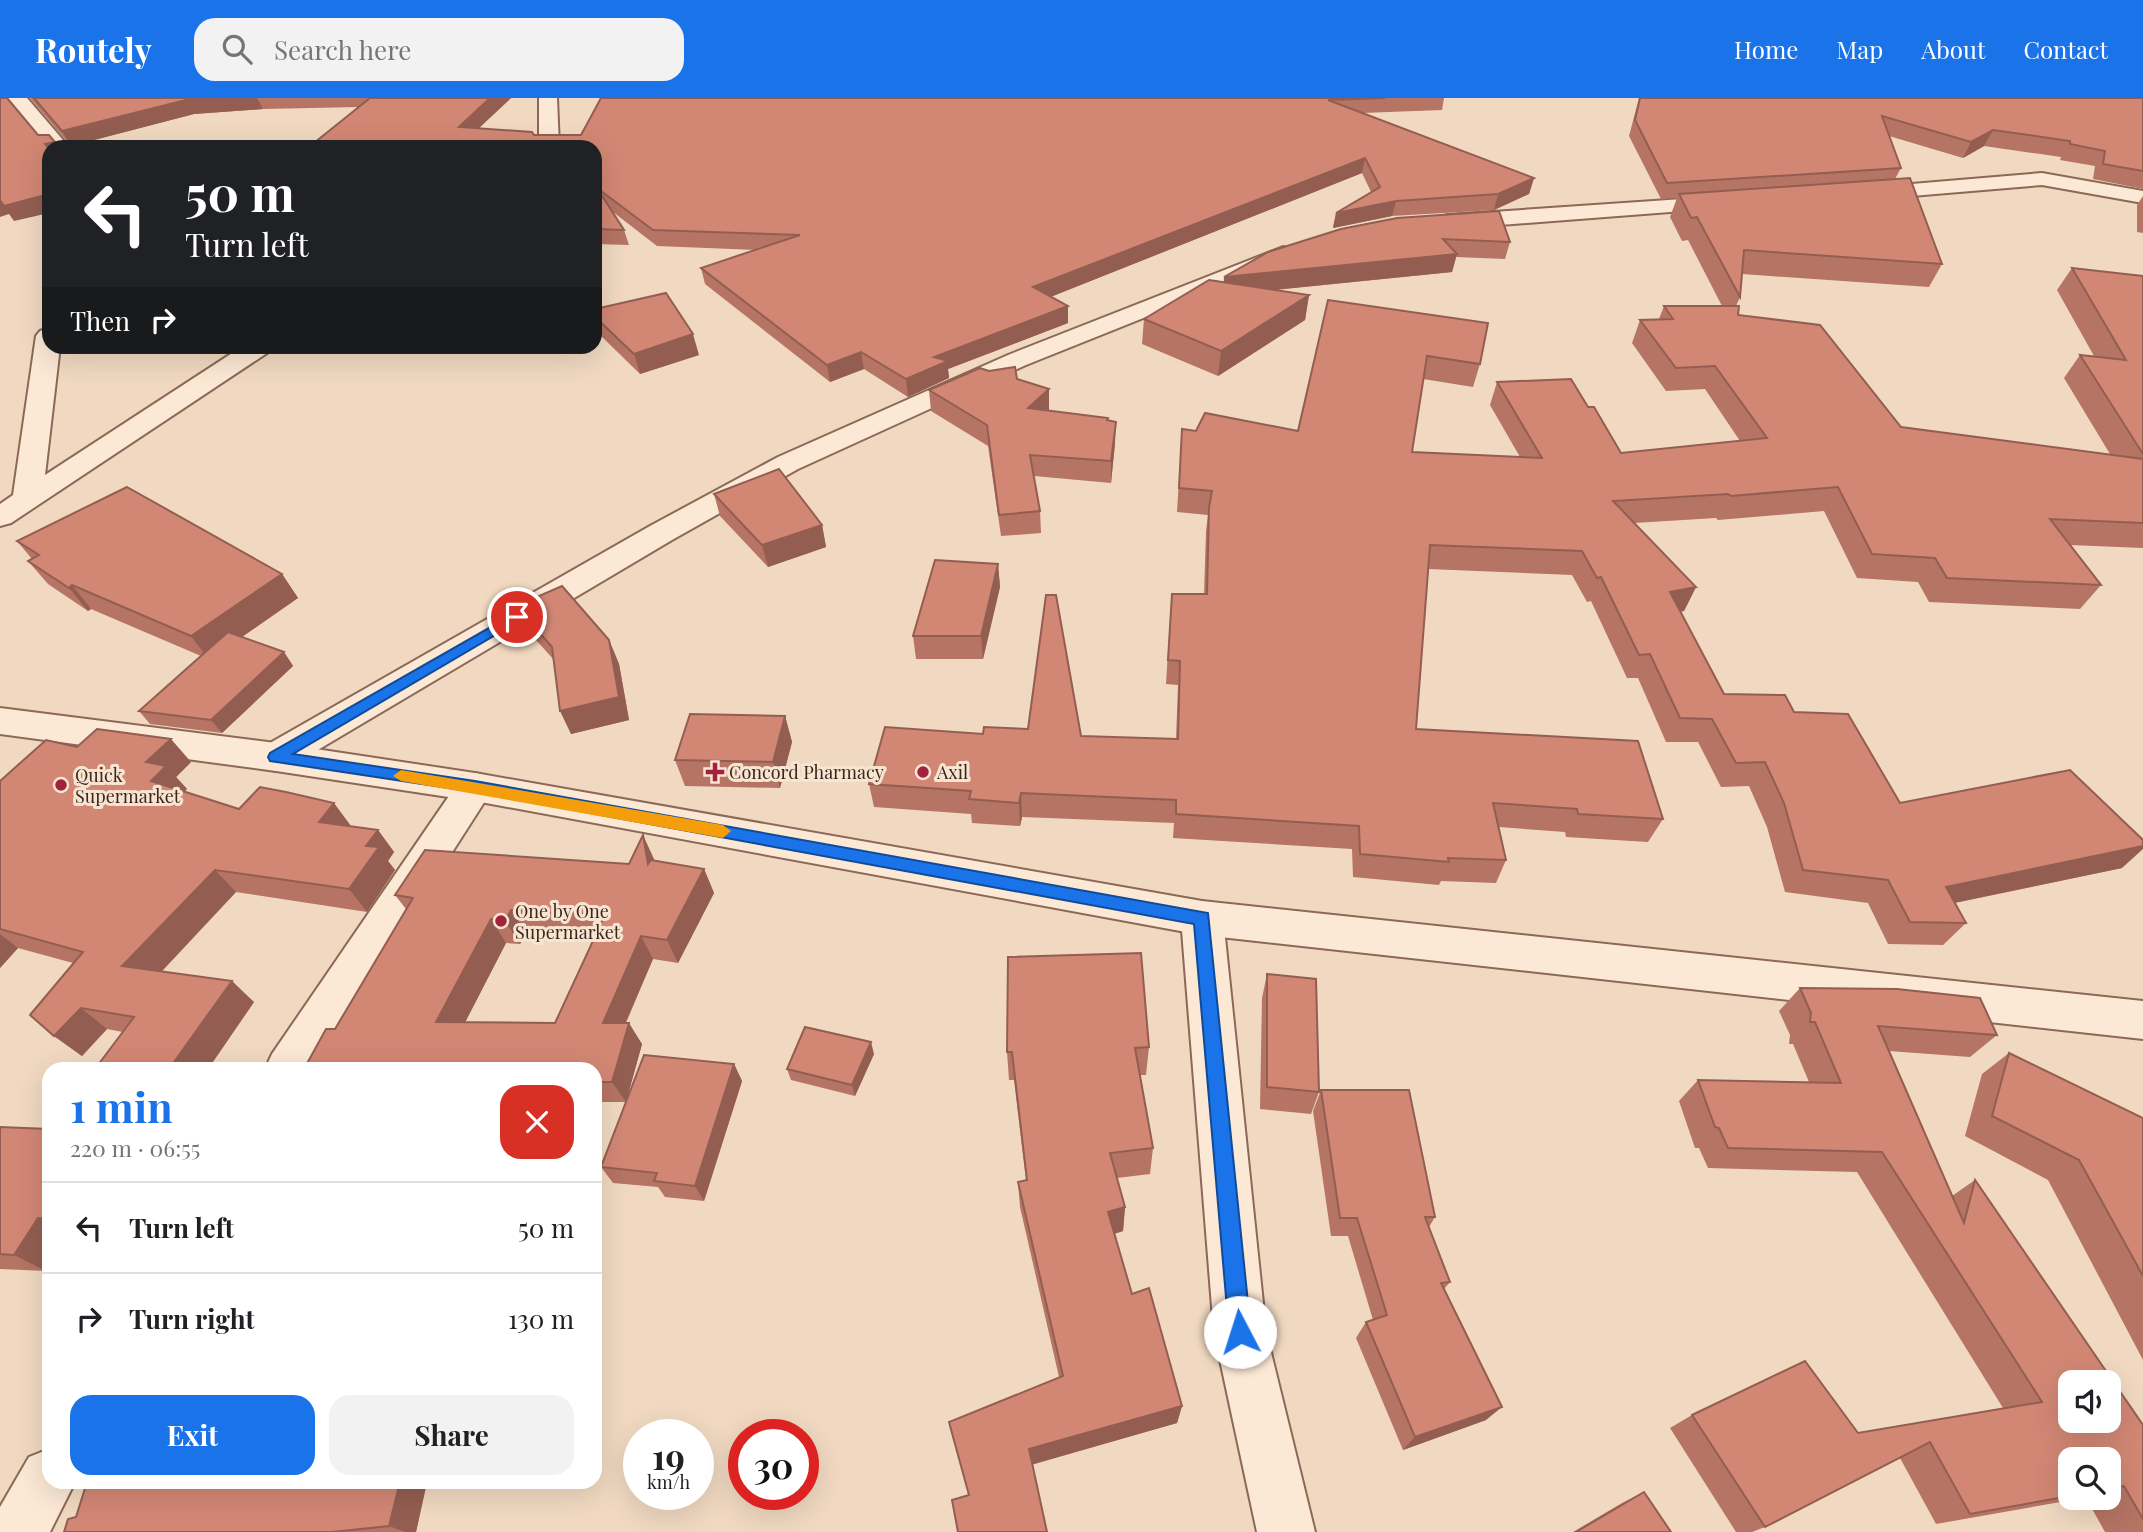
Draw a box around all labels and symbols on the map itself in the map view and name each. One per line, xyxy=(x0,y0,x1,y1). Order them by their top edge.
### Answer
pin xyxy=(487,587,547,647)
place label: Concord Pharmacy xyxy=(729,760,884,784)
place label: Axil xyxy=(936,760,968,784)
place label: Quick Supermarket xyxy=(75,763,181,808)
marker: Concord Pharmacy xyxy=(707,764,723,780)
marker: Axil xyxy=(915,764,931,780)
marker: Quick Supermarket xyxy=(53,777,69,793)
place label: One by One Supermarket xyxy=(515,899,621,944)
marker: One by One Supermarket xyxy=(493,913,509,929)
position arrow xyxy=(1203,1295,1277,1369)
speed limit sign: 30 xyxy=(728,1419,819,1510)

